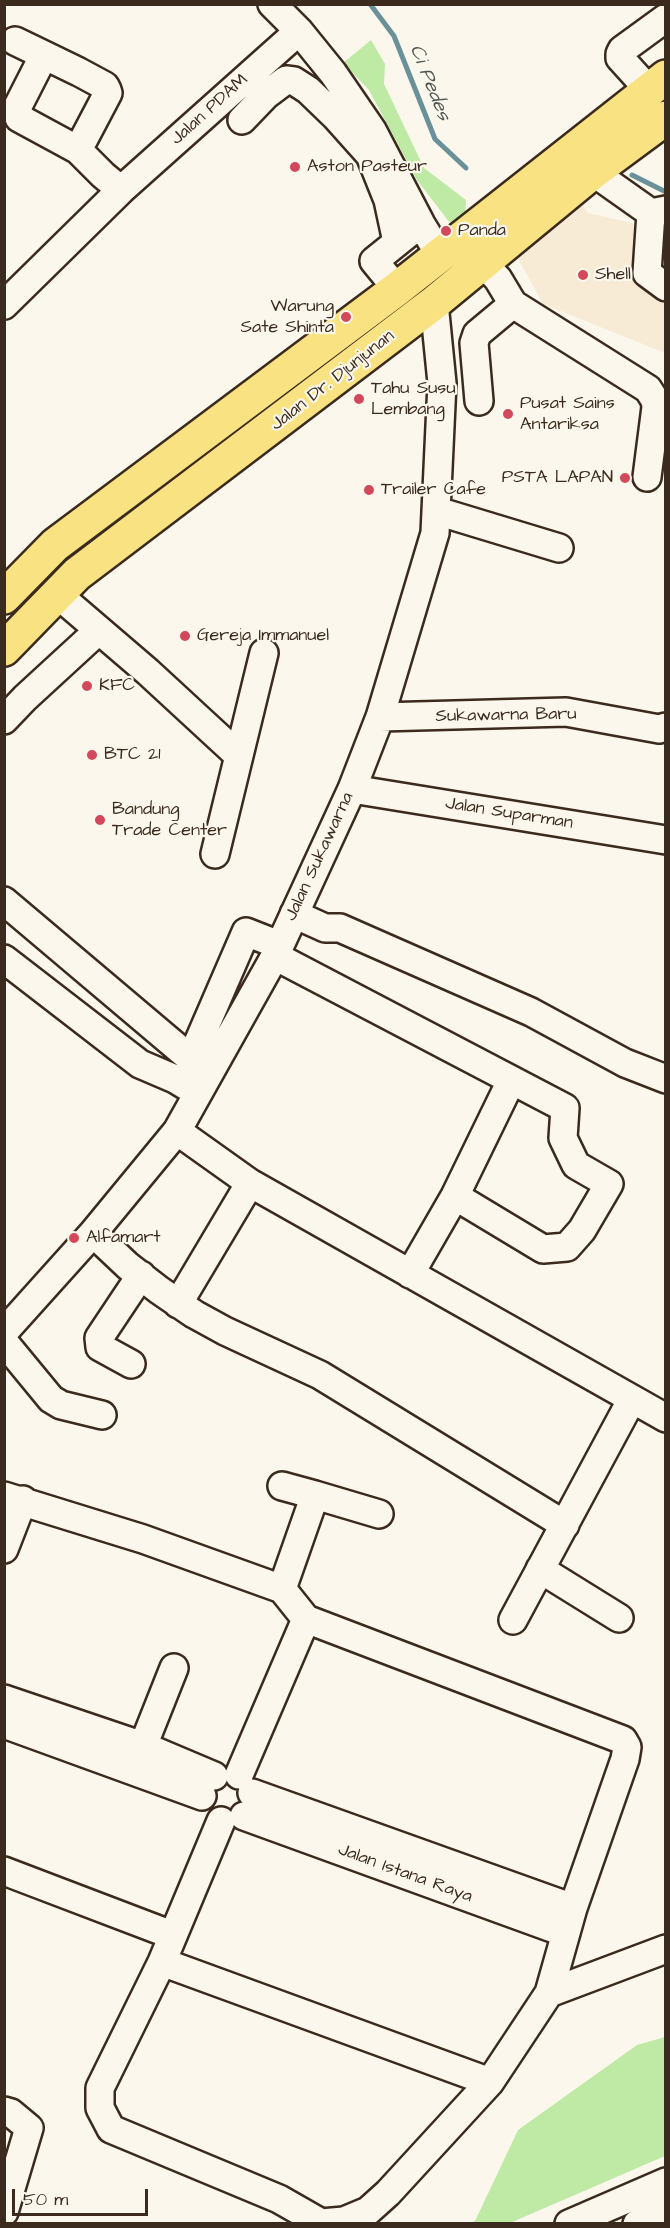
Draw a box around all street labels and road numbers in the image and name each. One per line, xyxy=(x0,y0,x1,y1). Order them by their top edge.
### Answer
street label: Jalan PDAM xyxy=(167,70,253,150)
street label: Jalan Dr. Djunjunan xyxy=(267,326,399,436)
street label: Sukawarna Baru xyxy=(435,704,577,728)
street label: Jalan Sukawarna xyxy=(281,789,359,925)
street label: Jalan Suparman xyxy=(444,793,574,835)
street label: Jalan Istana Raya xyxy=(335,1840,475,1908)

